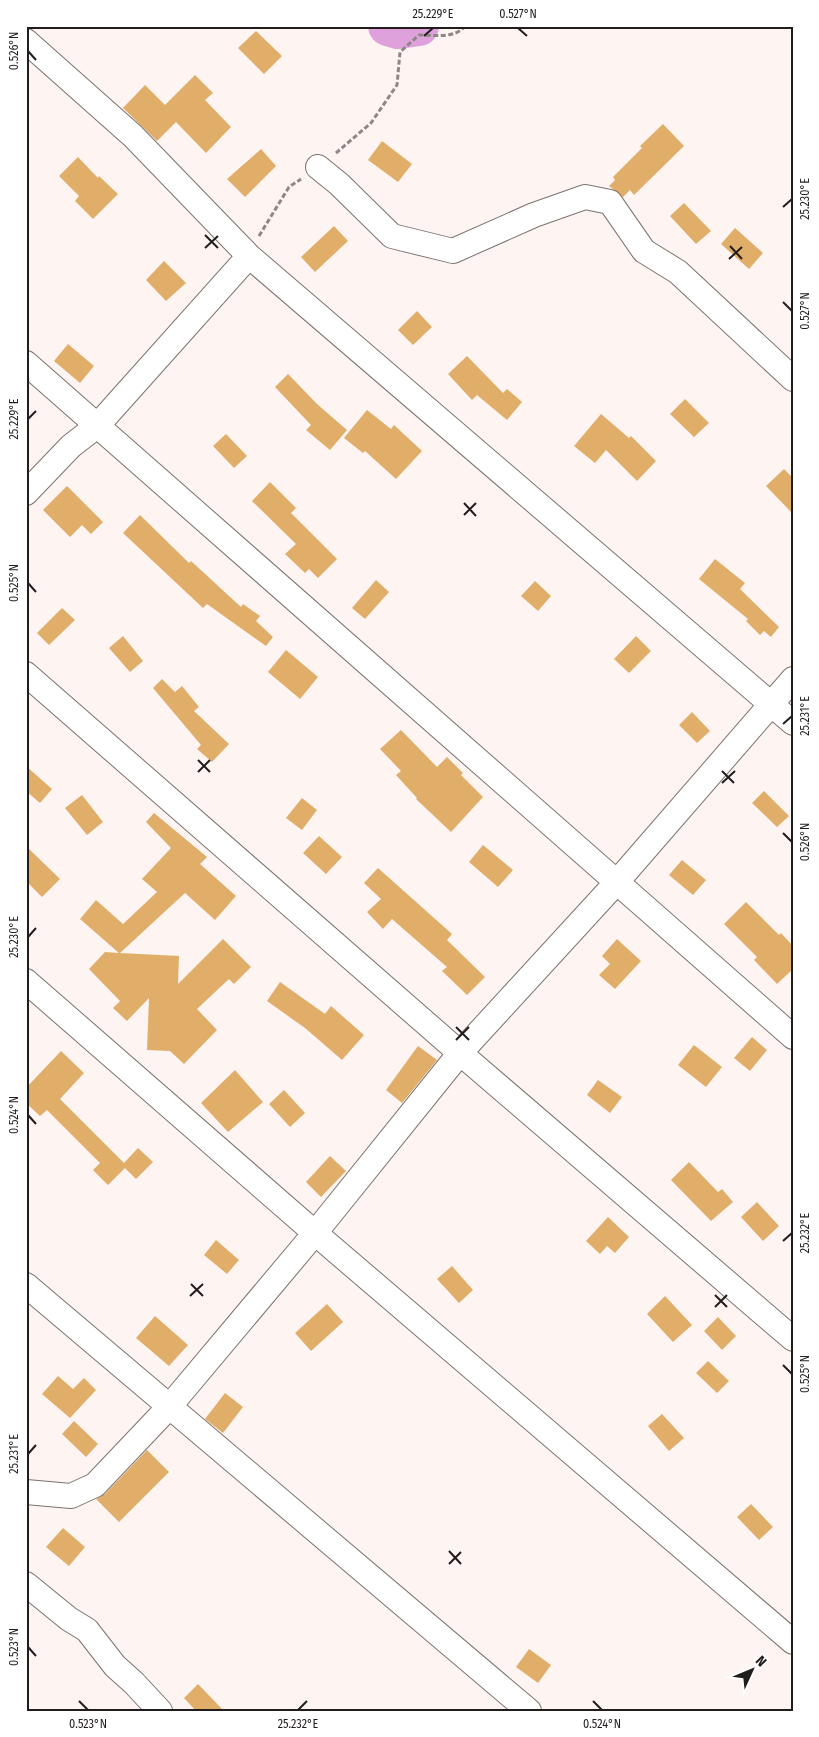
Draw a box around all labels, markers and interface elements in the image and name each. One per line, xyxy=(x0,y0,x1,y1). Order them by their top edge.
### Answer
text: 25.229°E xyxy=(413,7,454,21)
text: 0.527°N xyxy=(499,7,537,21)
text: 0.526°N xyxy=(7,32,21,70)
text: 25.230°E xyxy=(798,178,812,220)
text: 0.527°N xyxy=(798,292,812,330)
text: 25.229°E xyxy=(7,398,21,439)
text: 0.525°N xyxy=(7,564,21,602)
text: 25.231°E xyxy=(798,696,812,736)
text: 0.526°N xyxy=(798,823,812,861)
text: 25.230°E xyxy=(7,916,21,958)
text: 0.524°N xyxy=(7,1096,21,1134)
text: 25.232°E xyxy=(798,1212,812,1253)
text: 0.525°N xyxy=(798,1355,812,1393)
text: 25.231°E xyxy=(7,1434,21,1474)
text: 0.523°N xyxy=(7,1628,21,1666)
north arrow xyxy=(726,1644,776,1694)
text: N xyxy=(752,1652,770,1670)
text: 0.523°N xyxy=(69,1717,107,1731)
text: 25.232°E xyxy=(278,1717,319,1731)
text: 0.524°N xyxy=(583,1717,621,1731)

